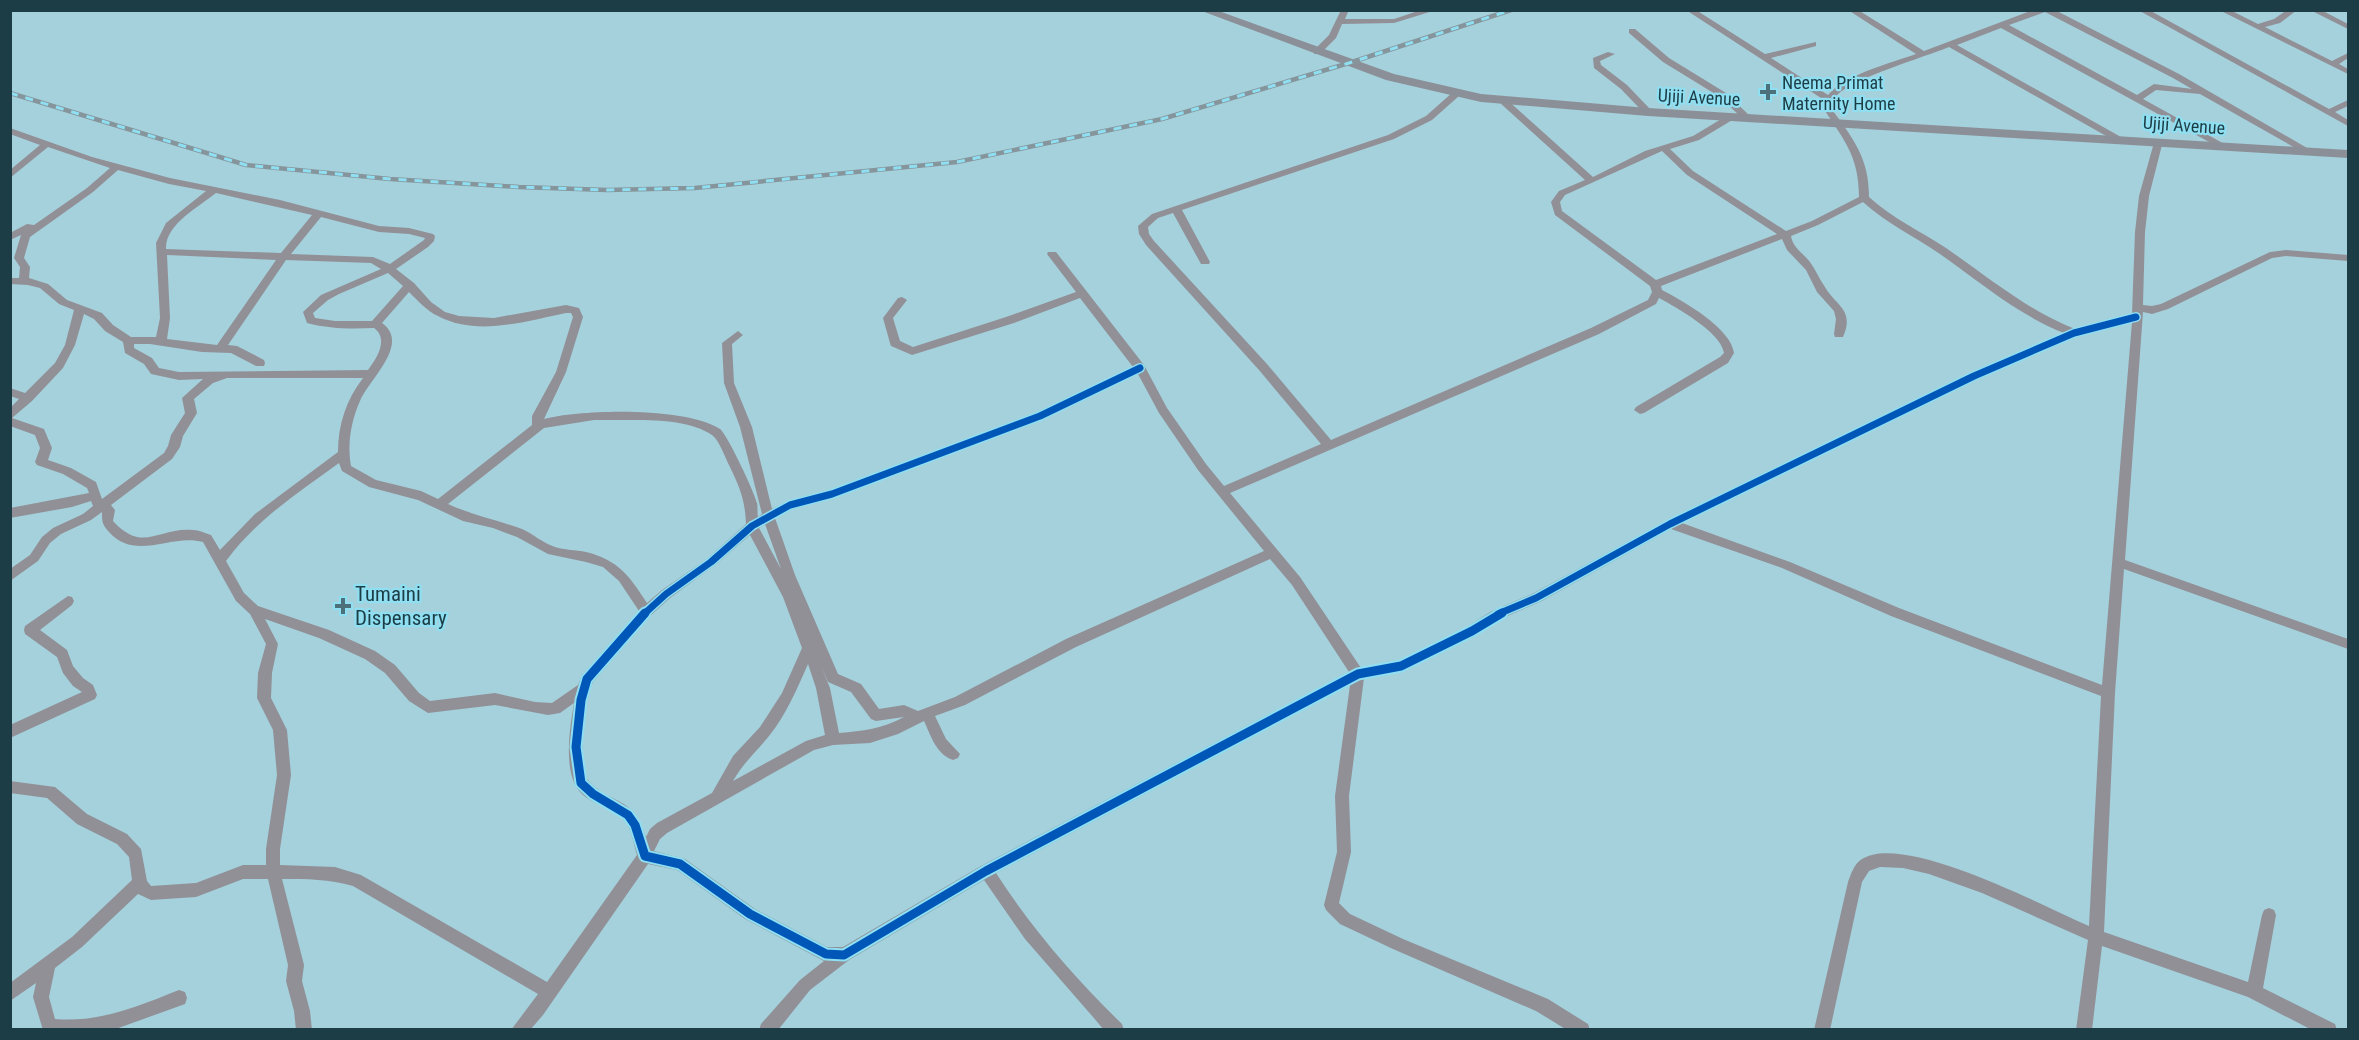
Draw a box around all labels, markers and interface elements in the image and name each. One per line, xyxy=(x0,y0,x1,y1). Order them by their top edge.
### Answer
place label: Neema Primat Maternity Home xyxy=(1782,72,1895,114)
marker: Neema Primat Maternity Home xyxy=(1759,83,1777,101)
street label: Ujiji Avenue xyxy=(1657,84,1741,110)
street label: Ujiji Avenue xyxy=(2142,112,2226,138)
place label: Tumaini Dispensary xyxy=(355,582,447,630)
marker: Tumaini Dispensary xyxy=(336,599,350,613)

